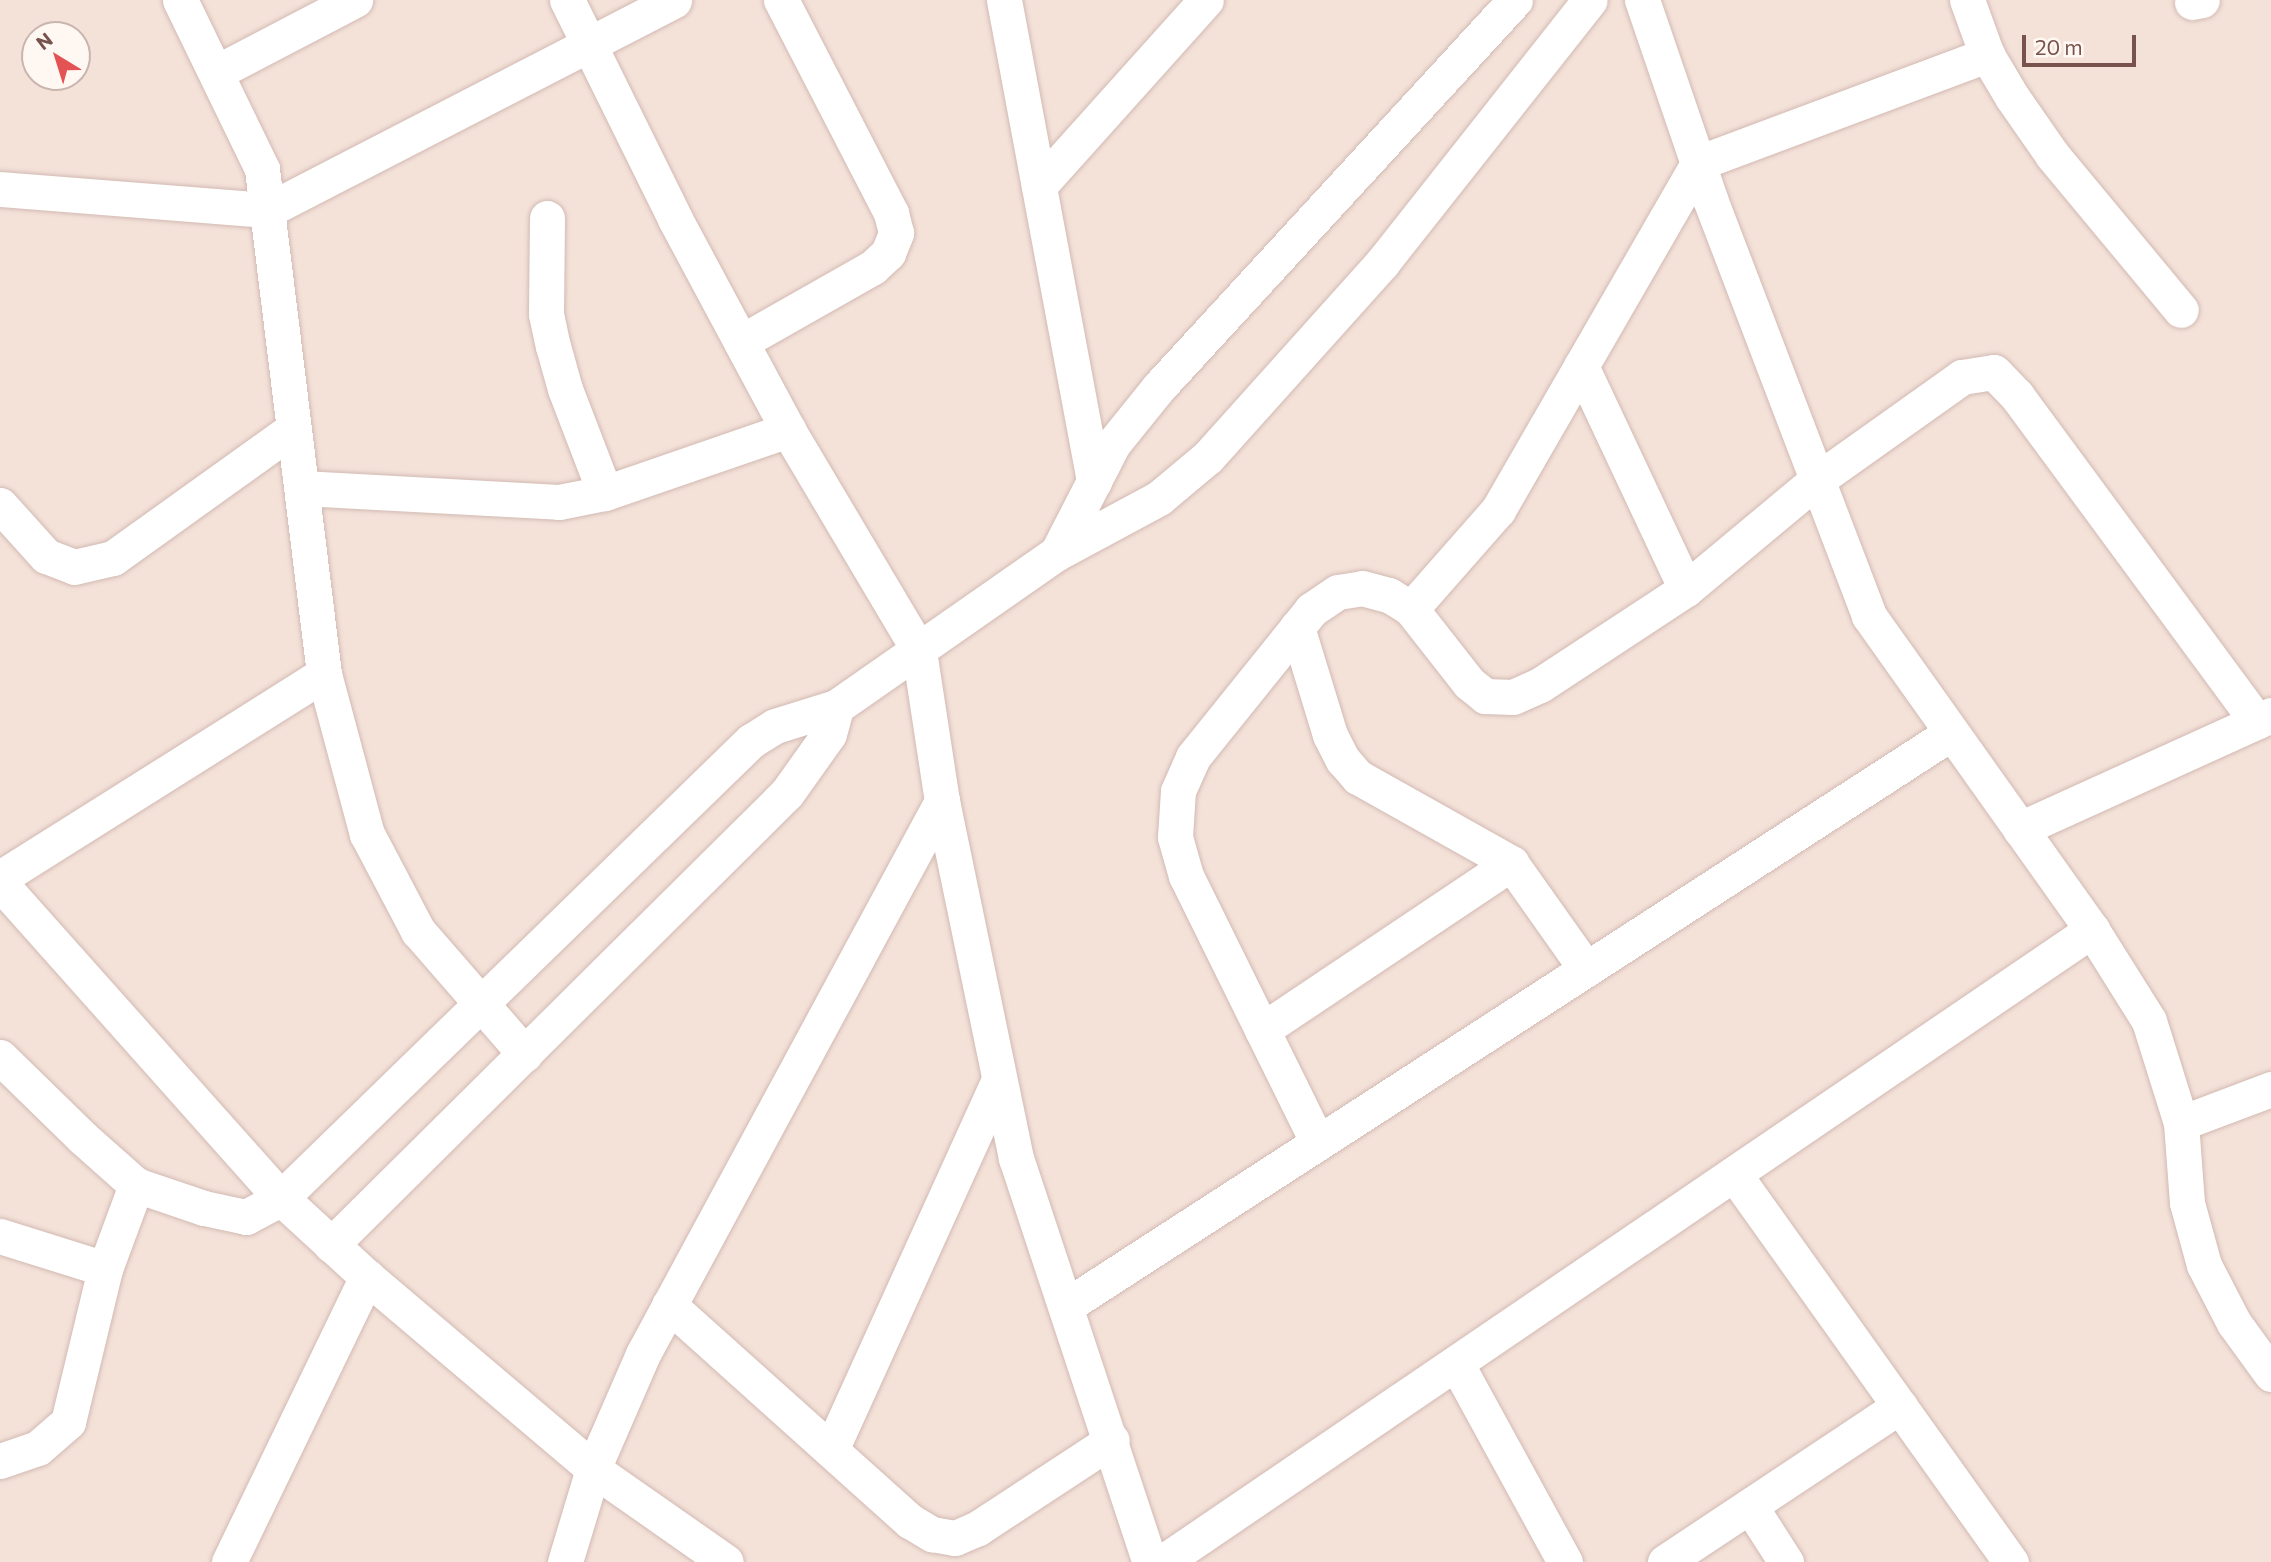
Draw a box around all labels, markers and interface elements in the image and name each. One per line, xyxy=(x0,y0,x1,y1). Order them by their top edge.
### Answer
north arrow xyxy=(21,21,91,91)
scale bar xyxy=(2026,21,2140,65)
text: N xyxy=(31,27,57,54)
text: 20 m xyxy=(2035,34,2083,59)

